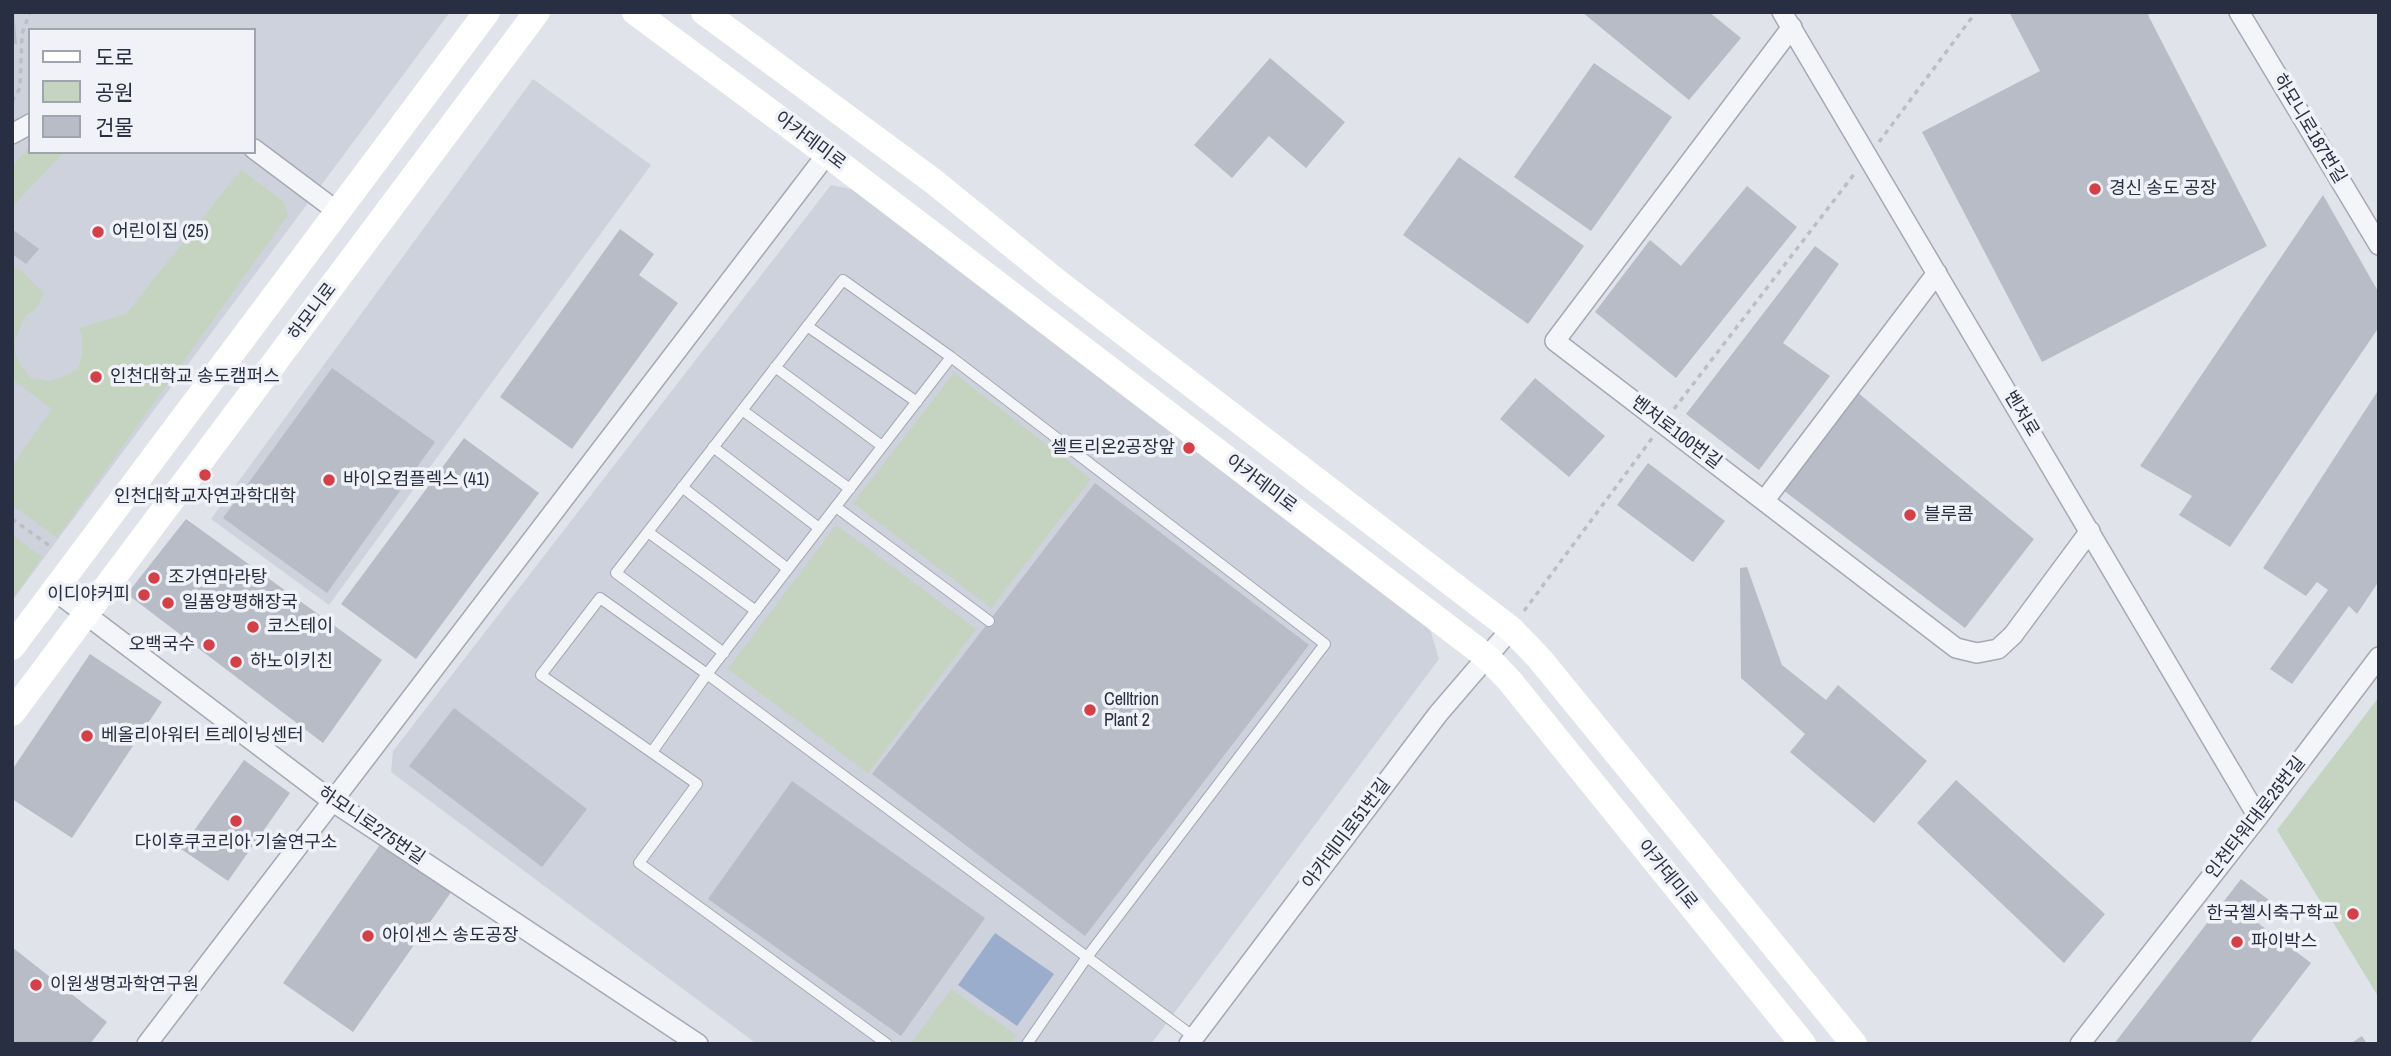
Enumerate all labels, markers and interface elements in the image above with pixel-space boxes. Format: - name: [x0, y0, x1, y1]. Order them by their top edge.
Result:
- legend: [28, 28, 256, 154]
- text: 도로: [95, 43, 134, 72]
- street label: 하모니로187번길: [2268, 70, 2350, 188]
- text: 공원: [95, 78, 134, 107]
- street label: 아카데미로: [770, 107, 850, 175]
- text: 건물: [95, 113, 134, 142]
- place label: 경신 송도 공장: [2109, 178, 2217, 200]
- marker: 경신 송도 공장: [2087, 181, 2103, 197]
- place label: 어린이집 (25): [112, 221, 209, 243]
- marker: 어린이집 (25): [90, 224, 106, 240]
- street label: 하모니로: [284, 279, 342, 345]
- place label: 인천대학교 송도캠퍼스: [110, 366, 280, 388]
- marker: 인천대학교 송도캠퍼스: [88, 369, 104, 385]
- street label: 벤처로: [1999, 387, 2043, 441]
- street label: 벤처로100번길: [1627, 392, 1725, 474]
- place label: 셀트리온2공장앞: [1051, 437, 1175, 459]
- marker: 셀트리온2공장앞: [1181, 440, 1197, 456]
- street label: 아카데미로: [1221, 450, 1301, 518]
- marker: 인천대학교자연과학대학: [197, 467, 213, 483]
- place label: 바이오컴플렉스 (41): [343, 469, 489, 491]
- marker: 바이오컴플렉스 (41): [321, 472, 337, 488]
- place label: 인천대학교자연과학대학: [114, 486, 296, 508]
- place label: 블루콤: [1924, 504, 1974, 526]
- marker: 블루콤: [1902, 507, 1918, 523]
- place label: 조가연마라탕: [168, 567, 267, 589]
- marker: 조가연마라탕: [146, 570, 162, 586]
- place label: 이디야커피: [47, 584, 130, 606]
- marker: 이디야커피: [136, 587, 152, 603]
- place label: 일품양평해장국: [182, 592, 298, 614]
- marker: 일품양평해장국: [160, 595, 176, 611]
- place label: 코스테이: [267, 616, 333, 638]
- marker: 코스테이: [245, 619, 261, 635]
- place label: 오백국수: [129, 634, 195, 656]
- marker: 오백국수: [201, 637, 217, 653]
- place label: 하노이키친: [250, 651, 333, 673]
- marker: 하노이키친: [228, 654, 244, 670]
- place label: Celltrion Plant 2: [1104, 689, 1159, 732]
- marker: Celltrion Plant 2: [1082, 702, 1098, 718]
- place label: 베올리아워터 트레이닝센터: [101, 725, 304, 747]
- marker: 베올리아워터 트레이닝센터: [79, 728, 95, 744]
- street label: 인천타워대로25번길: [2202, 753, 2310, 883]
- street label: 아카데미로51번길: [1299, 775, 1395, 893]
- street label: 하모니로275번길: [314, 782, 428, 870]
- marker: 다이후쿠코리아 기술연구소: [228, 813, 244, 829]
- place label: 다이후쿠코리아 기술연구소: [135, 832, 337, 854]
- street label: 아카데미로: [1633, 836, 1701, 914]
- place label: 한국첼시축구학교: [2207, 903, 2339, 925]
- marker: 한국첼시축구학교: [2345, 906, 2361, 922]
- place label: 아이센스 송도공장: [382, 925, 519, 947]
- marker: 아이센스 송도공장: [360, 928, 376, 944]
- place label: 파이박스: [2251, 931, 2317, 953]
- marker: 파이박스: [2229, 934, 2245, 950]
- place label: 이원생명과학연구원: [50, 974, 199, 996]
- marker: 이원생명과학연구원: [28, 977, 44, 993]

